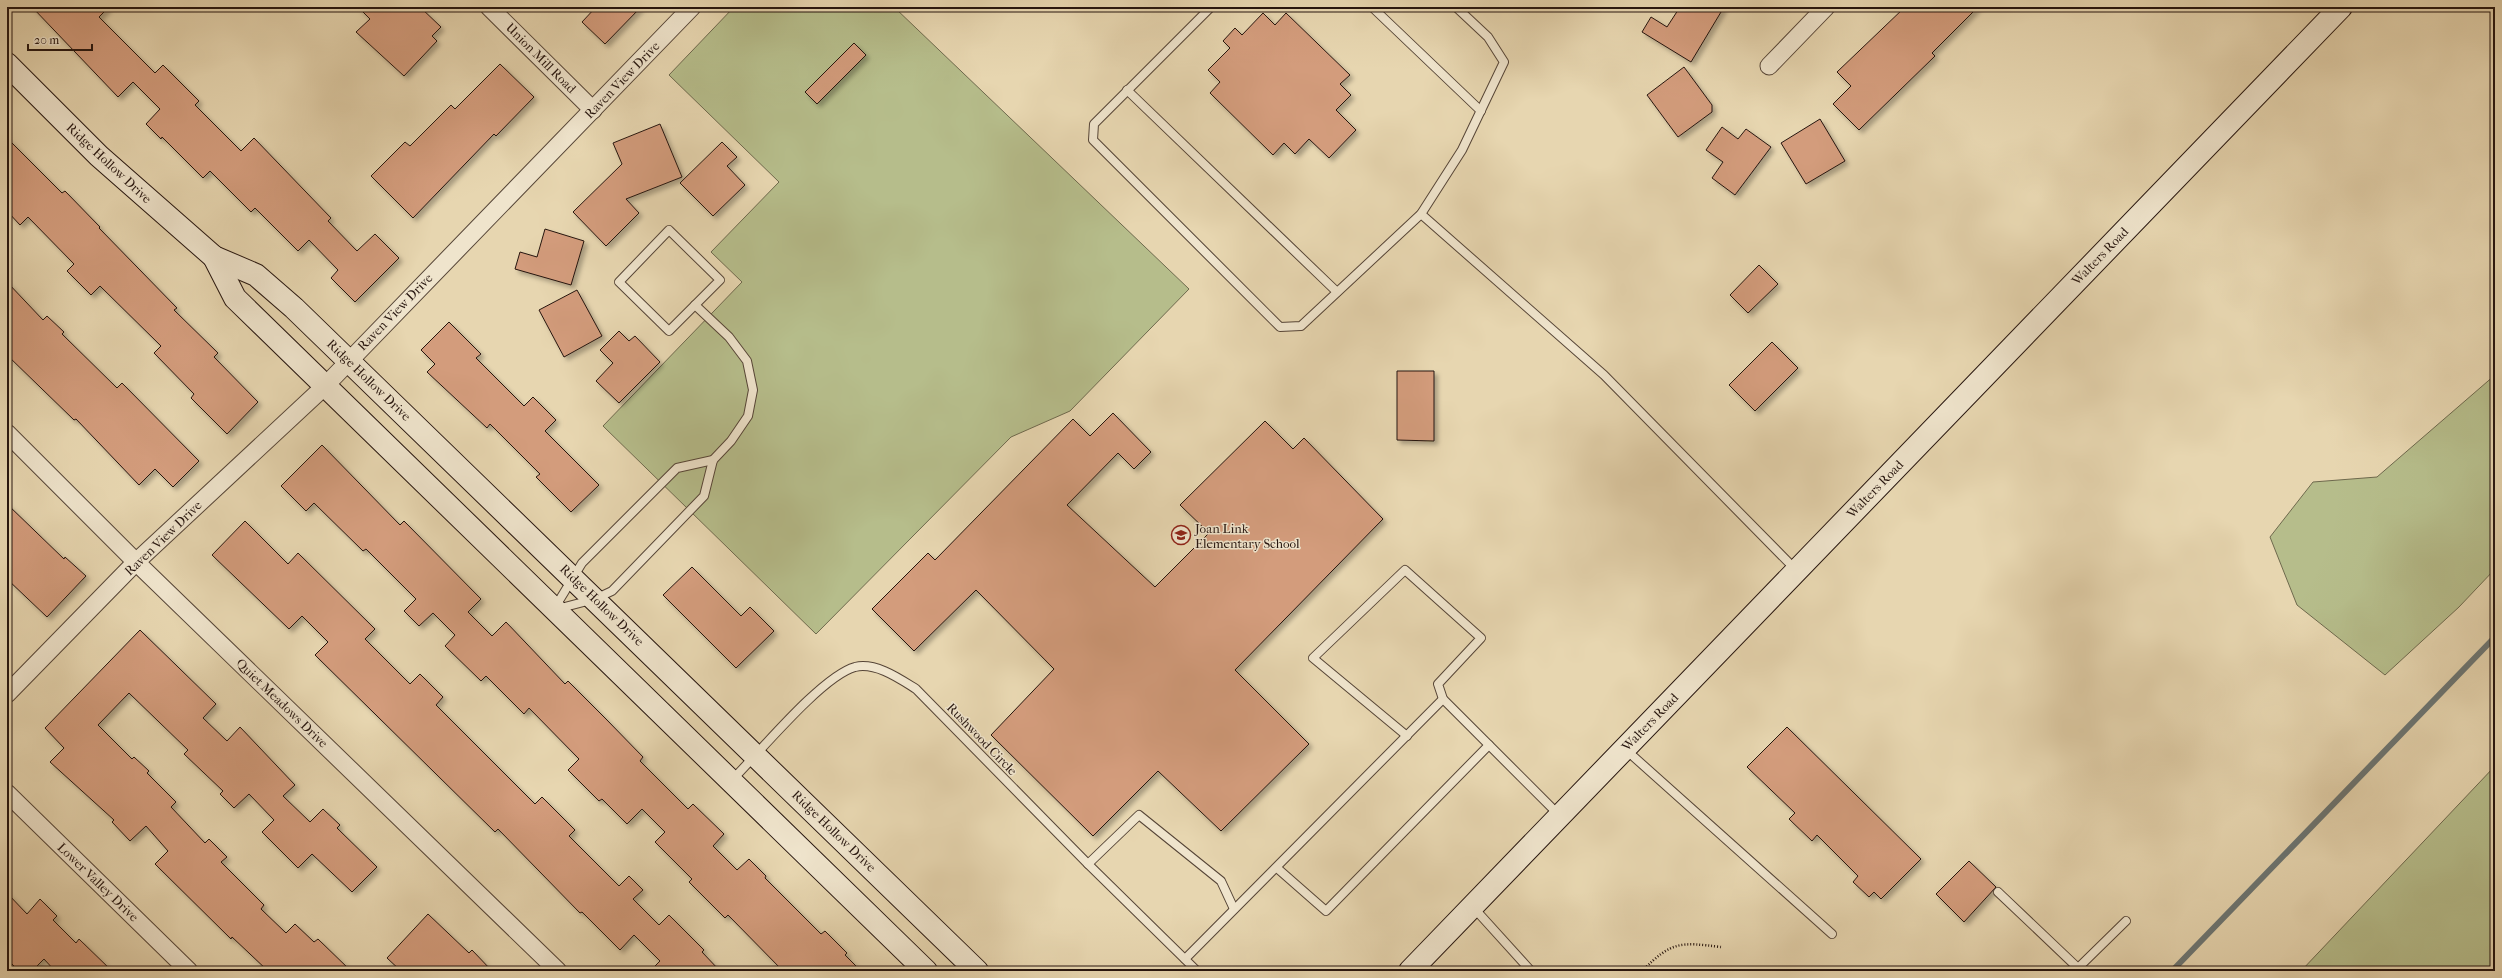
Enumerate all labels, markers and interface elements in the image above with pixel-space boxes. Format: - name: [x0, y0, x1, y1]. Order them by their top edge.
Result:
- street label: Union Mill Road: [503, 20, 580, 97]
- scale bar: [28, 26, 92, 52]
- text: 20 m: [34, 33, 59, 47]
- street label: Raven View Drive: [581, 38, 663, 122]
- street label: Ridge Hollow Drive: [63, 120, 155, 207]
- street label: Walters Road: [2068, 223, 2132, 289]
- street label: Raven View Drive: [354, 270, 436, 354]
- street label: Ridge Hollow Drive: [324, 336, 414, 424]
- street label: Walters Road: [1843, 456, 1907, 522]
- street label: Raven View Drive: [121, 497, 205, 579]
- place label: Joan Link Elementary School: [1194, 521, 1300, 551]
- school or university icon: Joan Link Elementary School: [1170, 524, 1192, 546]
- street label: Ridge Hollow Drive: [557, 561, 647, 649]
- street label: Quiet Meadows Drive: [233, 655, 331, 751]
- street label: Walters Road: [1618, 689, 1682, 755]
- street label: Rushwood Circle: [944, 700, 1021, 779]
- street label: Ridge Hollow Drive: [789, 787, 879, 875]
- street label: Lower Valley Drive: [54, 839, 142, 925]

